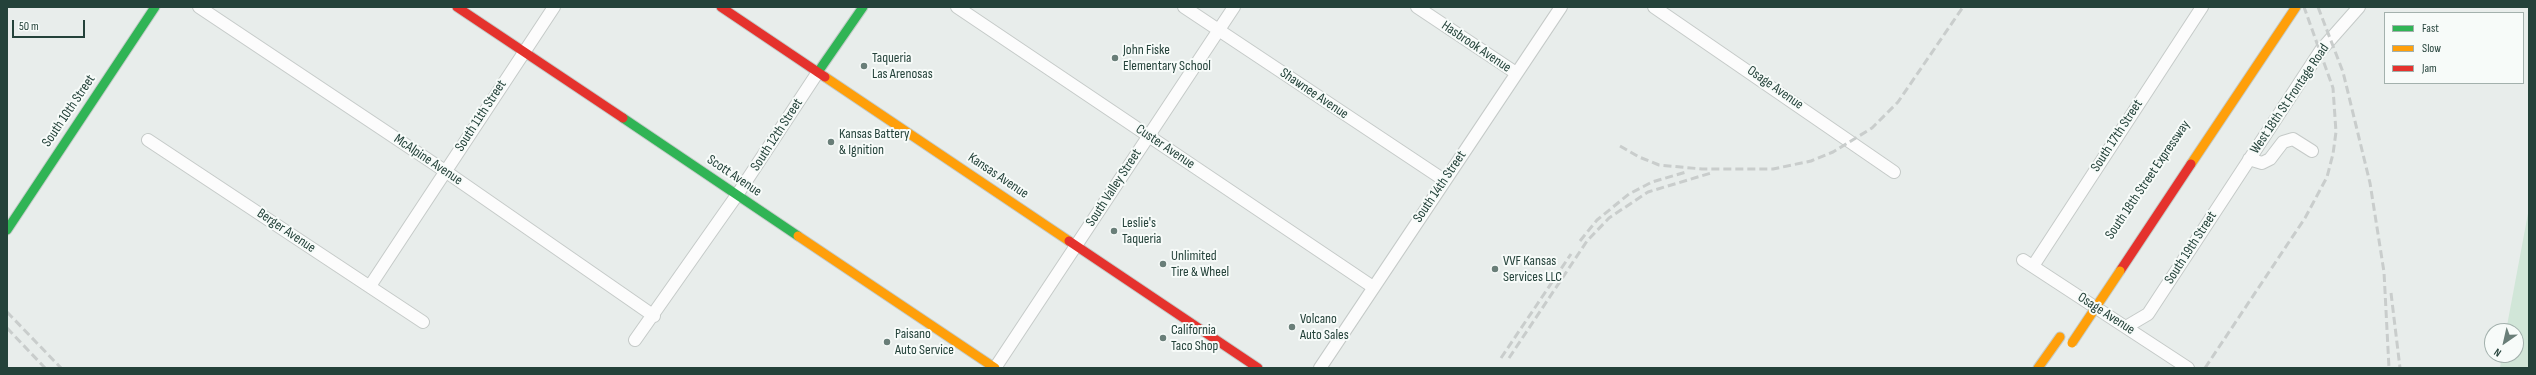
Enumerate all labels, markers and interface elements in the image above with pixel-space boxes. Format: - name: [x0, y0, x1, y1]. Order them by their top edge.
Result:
- scale bar: [14, 12, 87, 38]
- legend: [2384, 12, 2524, 84]
- street label: Hasbrook Avenue: [1438, 18, 1514, 76]
- text: 50 m: [19, 19, 39, 34]
- text: Fast: [2422, 21, 2439, 36]
- street label: West 18th St Frontage Road: [2247, 41, 2333, 157]
- text: Slow: [2422, 41, 2441, 56]
- place label: John Fiske Elementary School: [1123, 42, 1211, 74]
- place label: Taqueria Las Arenosas: [872, 50, 933, 82]
- marker: John Fiske Elementary School: [1110, 53, 1120, 63]
- marker: Taqueria Las Arenosas: [859, 61, 869, 71]
- text: Jam: [2422, 61, 2437, 76]
- street label: Osage Avenue: [1744, 63, 1806, 113]
- street label: Shawnee Avenue: [1277, 65, 1351, 123]
- street label: South 10th Street: [39, 72, 99, 150]
- street label: South 11th Street: [452, 77, 510, 155]
- street label: South 12th Street: [747, 96, 807, 174]
- street label: South 17th Street: [2087, 97, 2147, 175]
- street label: South 18th Street Expressway: [2102, 117, 2194, 243]
- street label: Custer Avenue: [1132, 121, 1198, 173]
- place label: Kansas Battery & Ignition: [839, 126, 909, 158]
- street label: McAlpine Avenue: [390, 131, 466, 189]
- marker: Kansas Battery & Ignition: [826, 137, 836, 147]
- street label: South Valley Street: [1083, 146, 1145, 230]
- street label: South 14th Street: [1410, 148, 1470, 226]
- street label: Kansas Avenue: [965, 150, 1031, 202]
- street label: Scott Avenue: [703, 152, 765, 200]
- street label: Berger Avenue: [253, 205, 319, 257]
- street label: South 19th Street: [2161, 208, 2221, 288]
- place label: Leslie's Taqueria: [1122, 215, 1161, 248]
- marker: Leslie's Taqueria: [1109, 226, 1119, 236]
- place label: Unlimited Tire & Wheel: [1171, 248, 1229, 280]
- place label: VVF Kansas Services LLC: [1503, 253, 1562, 286]
- marker: Unlimited Tire & Wheel: [1158, 259, 1168, 269]
- marker: VVF Kansas Services LLC: [1490, 264, 1500, 274]
- street label: Osage Avenue: [2074, 289, 2138, 339]
- place label: Volcano Auto Sales: [1300, 311, 1349, 344]
- place label: California Taco Shop: [1171, 322, 1218, 354]
- marker: Volcano Auto Sales: [1287, 322, 1297, 332]
- north arrow: [2484, 323, 2524, 363]
- place label: Paisano Auto Service: [895, 326, 954, 358]
- marker: California Taco Shop: [1158, 333, 1168, 343]
- marker: Paisano Auto Service: [882, 337, 892, 347]
- text: N: [2491, 346, 2504, 360]

